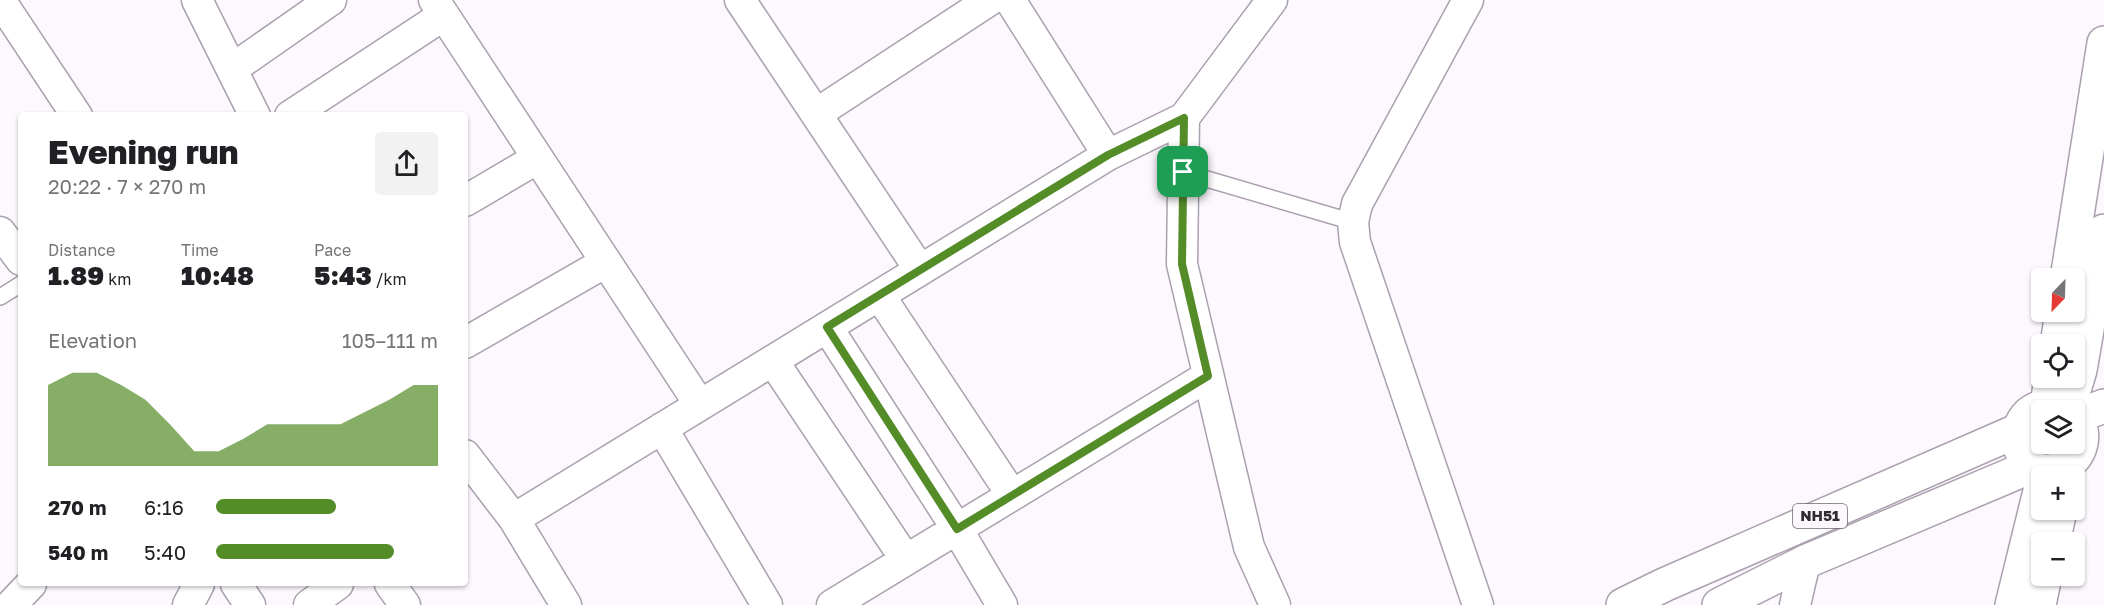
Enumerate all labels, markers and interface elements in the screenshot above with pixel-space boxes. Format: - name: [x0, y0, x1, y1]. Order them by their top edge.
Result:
- text: Evening run: [48, 132, 239, 171]
- button: share: [375, 132, 438, 195]
- pin: [1157, 146, 1208, 197]
- icon: arrive: [1166, 155, 1199, 188]
- text: 20:22 · 7 × 270 m: [48, 174, 206, 198]
- text: Distance: [48, 240, 115, 260]
- text: Time: [181, 240, 219, 260]
- text: Pace: [314, 240, 351, 260]
- text: 1.89: [48, 260, 104, 291]
- text: 10:48: [181, 260, 254, 291]
- text: 5:43: [314, 260, 372, 291]
- north arrow: [2031, 268, 2085, 322]
- map controls: [2031, 268, 2085, 586]
- text: km: [104, 269, 131, 289]
- text: /km: [372, 269, 407, 289]
- text: Elevation: [48, 328, 137, 352]
- text: 105–111 m: [342, 328, 438, 352]
- button: locate: [2031, 334, 2085, 388]
- button: layers: [2031, 400, 2085, 454]
- button: +: [2031, 466, 2085, 520]
- text: 270 m: [48, 495, 107, 519]
- text: 6:16: [144, 495, 184, 519]
- road number: NH51: [1793, 504, 1847, 528]
- button: −: [2031, 532, 2085, 586]
- text: 540 m: [48, 540, 108, 564]
- text: 5:40: [144, 540, 186, 564]

